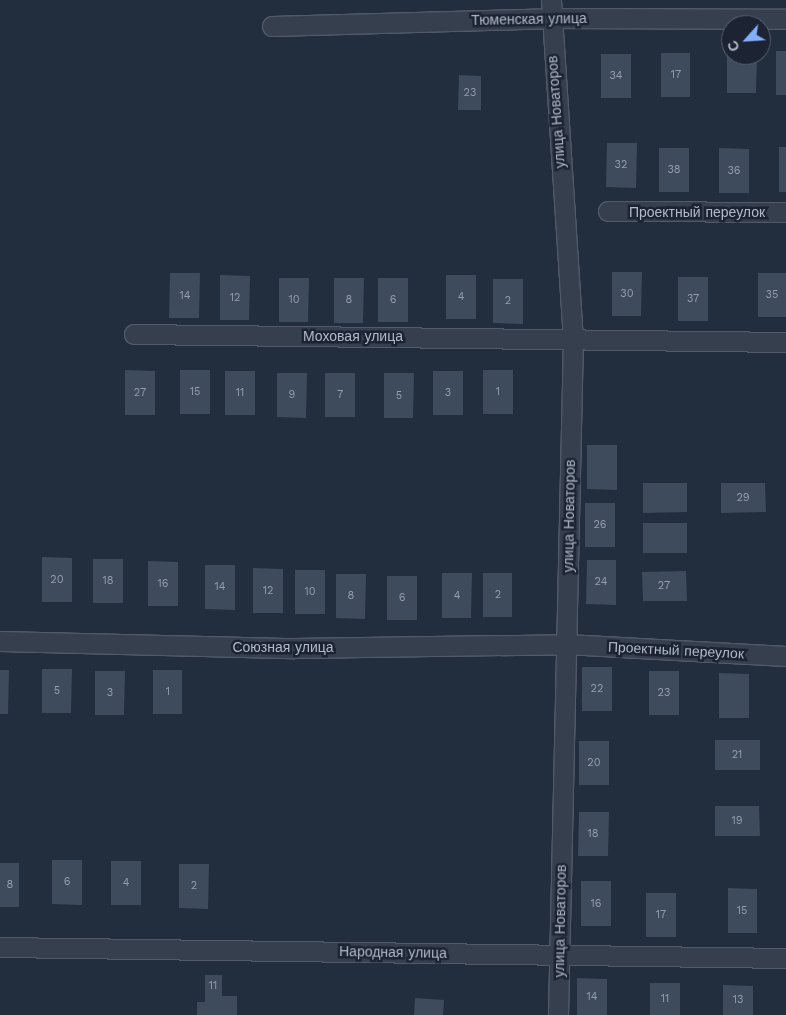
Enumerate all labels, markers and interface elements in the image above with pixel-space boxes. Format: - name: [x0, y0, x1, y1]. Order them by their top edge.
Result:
- street label: Тюменская улица: [471, 10, 587, 28]
- north arrow: [721, 15, 771, 65]
- text: С: [724, 38, 743, 54]
- street label: улица Новаторов: [544, 55, 568, 169]
- house number: 17: [671, 68, 681, 82]
- house number: 34: [609, 69, 623, 83]
- house number: 23: [464, 86, 476, 100]
- house number: 32: [615, 158, 627, 172]
- house number: 38: [667, 163, 681, 177]
- house number: 36: [727, 164, 741, 178]
- street label: Проектный переулок: [629, 204, 765, 220]
- house number: 30: [620, 287, 634, 301]
- house number: 35: [766, 288, 778, 302]
- house number: 14: [179, 289, 191, 303]
- house number: 4: [458, 290, 464, 304]
- house number: 12: [230, 291, 240, 305]
- house number: 37: [687, 292, 699, 306]
- house number: 10: [288, 293, 300, 307]
- house number: 8: [346, 293, 352, 307]
- house number: 6: [390, 293, 396, 307]
- house number: 2: [505, 294, 511, 308]
- street label: Моховая улица: [303, 328, 403, 344]
- house number: 15: [190, 385, 200, 399]
- house number: 1: [496, 385, 500, 399]
- house number: 27: [134, 386, 146, 400]
- house number: 11: [236, 386, 244, 400]
- house number: 3: [445, 386, 451, 400]
- house number: 9: [289, 388, 295, 402]
- house number: 7: [337, 388, 343, 402]
- house number: 5: [396, 389, 402, 403]
- street label: улица Новаторов: [560, 459, 578, 573]
- house number: 29: [736, 491, 750, 505]
- house number: 26: [593, 518, 607, 532]
- house number: 20: [50, 573, 64, 587]
- house number: 18: [102, 574, 114, 588]
- house number: 24: [595, 575, 607, 589]
- house number: 16: [158, 577, 168, 591]
- house number: 27: [658, 579, 670, 593]
- house number: 14: [214, 580, 226, 594]
- house number: 12: [263, 584, 273, 598]
- house number: 10: [304, 585, 316, 599]
- house number: 2: [495, 588, 501, 602]
- house number: 8: [348, 589, 354, 603]
- house number: 4: [454, 589, 460, 603]
- house number: 6: [399, 591, 405, 605]
- street label: Проектный переулок: [608, 638, 744, 662]
- street label: Союзная улица: [232, 639, 334, 655]
- house number: 22: [591, 682, 603, 696]
- house number: 5: [54, 684, 60, 698]
- house number: 1: [166, 685, 170, 699]
- house number: 3: [107, 686, 113, 700]
- house number: 23: [658, 686, 670, 700]
- house number: 21: [732, 748, 742, 762]
- house number: 20: [587, 756, 601, 770]
- house number: 19: [731, 814, 743, 828]
- house number: 18: [587, 827, 599, 841]
- street label: улица Новаторов: [551, 864, 569, 978]
- house number: 6: [64, 875, 70, 889]
- house number: 4: [123, 876, 129, 890]
- house number: 8: [7, 878, 13, 892]
- house number: 2: [191, 879, 197, 893]
- house number: 16: [591, 897, 601, 911]
- house number: 15: [737, 904, 747, 918]
- house number: 17: [656, 908, 666, 922]
- street label: Народная улица: [339, 943, 447, 961]
- house number: 11: [209, 979, 217, 993]
- house number: 14: [586, 990, 598, 1004]
- house number: 11: [661, 992, 669, 1006]
- house number: 13: [733, 993, 743, 1007]

